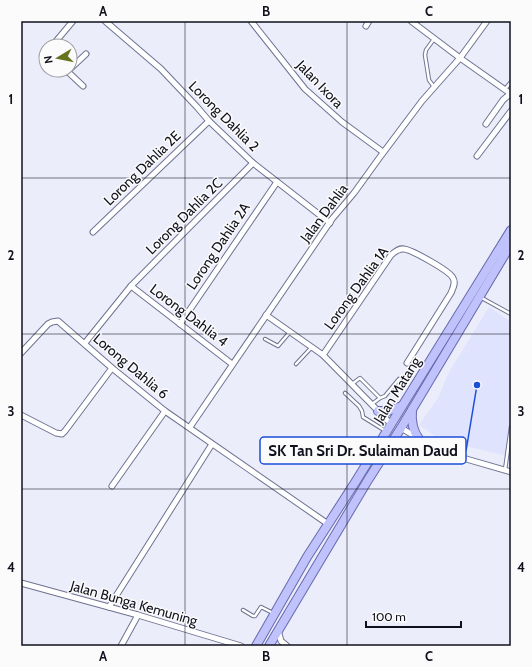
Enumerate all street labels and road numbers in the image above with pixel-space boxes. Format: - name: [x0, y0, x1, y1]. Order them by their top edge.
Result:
- street label: Jalan Ixora: [292, 55, 347, 112]
- street label: Lorong Dahlia 2: [185, 77, 263, 155]
- street label: Lorong Dahlia 2E: [100, 127, 184, 209]
- street label: Lorong Dahlia 2C: [142, 174, 226, 258]
- street label: Jalan Dahlia: [296, 180, 352, 247]
- street label: Lorong Dahlia 2A: [182, 199, 254, 293]
- street label: Lorong Dahlia 1A: [320, 243, 392, 333]
- street label: Lorong Dahlia 4: [146, 280, 232, 350]
- street label: Lorong Dahlia 6: [90, 329, 172, 403]
- street label: Jalan Matang: [369, 352, 425, 428]
- street label: Jalan Bunga Kemuning: [67, 576, 201, 630]

